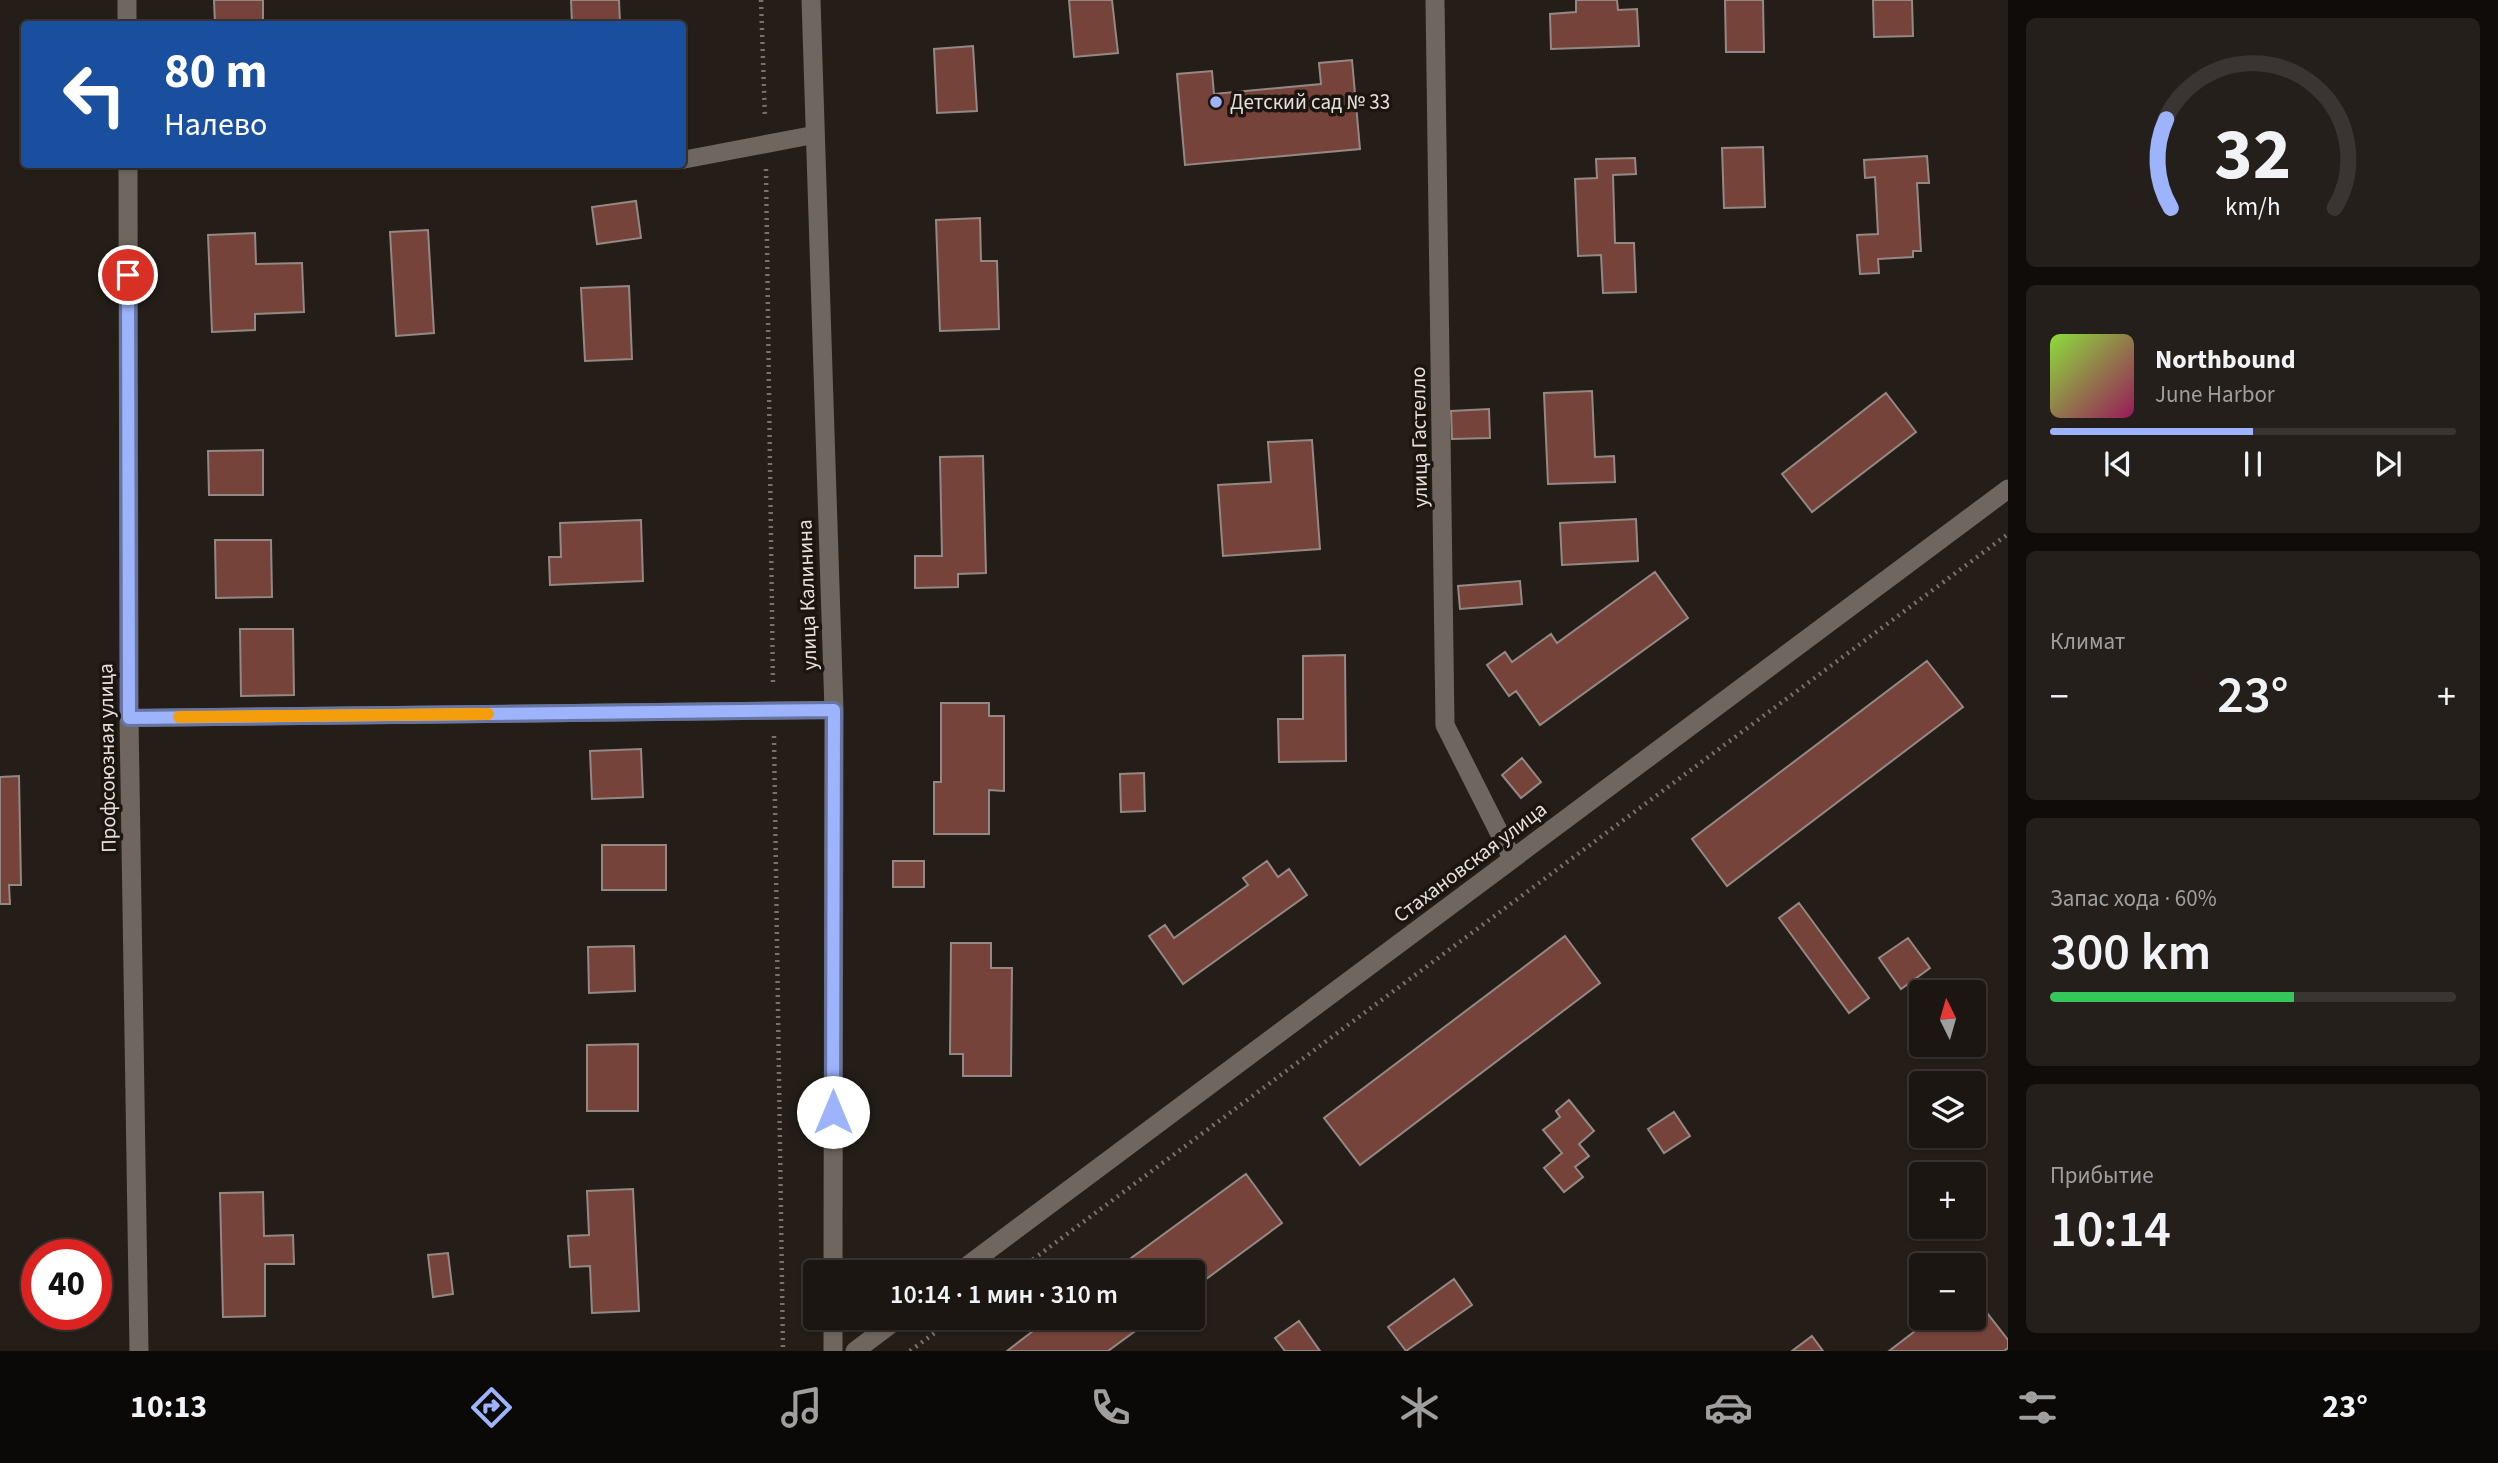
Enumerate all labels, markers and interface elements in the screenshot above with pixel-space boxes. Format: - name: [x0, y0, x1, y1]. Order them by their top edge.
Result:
- text: 80 m: [164, 37, 268, 107]
- icon: left: [49, 49, 140, 140]
- place label: Детский сад № 33: [1230, 87, 1390, 117]
- marker: Детский сад № 33: [1208, 94, 1224, 110]
- text: Налево: [164, 102, 267, 148]
- text: 32: [2215, 104, 2291, 208]
- text: km/h: [2225, 189, 2281, 225]
- pin: [98, 245, 158, 305]
- icon: arrive: [109, 256, 147, 294]
- text: Northbound: [2155, 341, 2296, 378]
- street label: улица Гастелло: [1403, 366, 1435, 508]
- text: June Harbor: [2155, 378, 2275, 411]
- icon: previous: [2099, 445, 2137, 483]
- icon: pause: [2234, 445, 2272, 483]
- icon: next: [2369, 445, 2407, 483]
- street label: улица Калинина: [789, 519, 825, 671]
- text: Климат: [2050, 625, 2125, 658]
- text: 23°: [2217, 659, 2289, 733]
- street label: Профсоюзная улица: [90, 663, 124, 853]
- text: −: [2050, 670, 2069, 724]
- text: +: [2437, 670, 2456, 724]
- street label: Стахановская улица: [1387, 794, 1553, 930]
- text: Запас хода · 60%: [2050, 882, 2217, 915]
- text: 300 km: [2050, 916, 2211, 990]
- north arrow: [1909, 980, 1986, 1057]
- map controls: [1909, 980, 1986, 1330]
- button: layers: [1909, 1071, 1986, 1148]
- position arrow: [796, 1075, 870, 1149]
- text: Прибытие: [2050, 1159, 2154, 1192]
- button: +: [1909, 1162, 1986, 1239]
- text: 10:14: [2050, 1193, 2171, 1267]
- speed limit sign: 40: [21, 1239, 112, 1330]
- button: −: [1909, 1253, 1986, 1330]
- text: 10:14 · 1 мин · 310 m: [890, 1276, 1118, 1313]
- icon: directions: [467, 1383, 516, 1432]
- icon: music: [777, 1383, 826, 1432]
- icon: phone: [1086, 1383, 1135, 1432]
- icon: climate: [1395, 1383, 1444, 1432]
- icon: car: [1704, 1383, 1753, 1432]
- icon: filters: [2013, 1383, 2062, 1432]
- text: 10:13: [130, 1384, 207, 1430]
- text: 23°: [2322, 1384, 2368, 1430]

